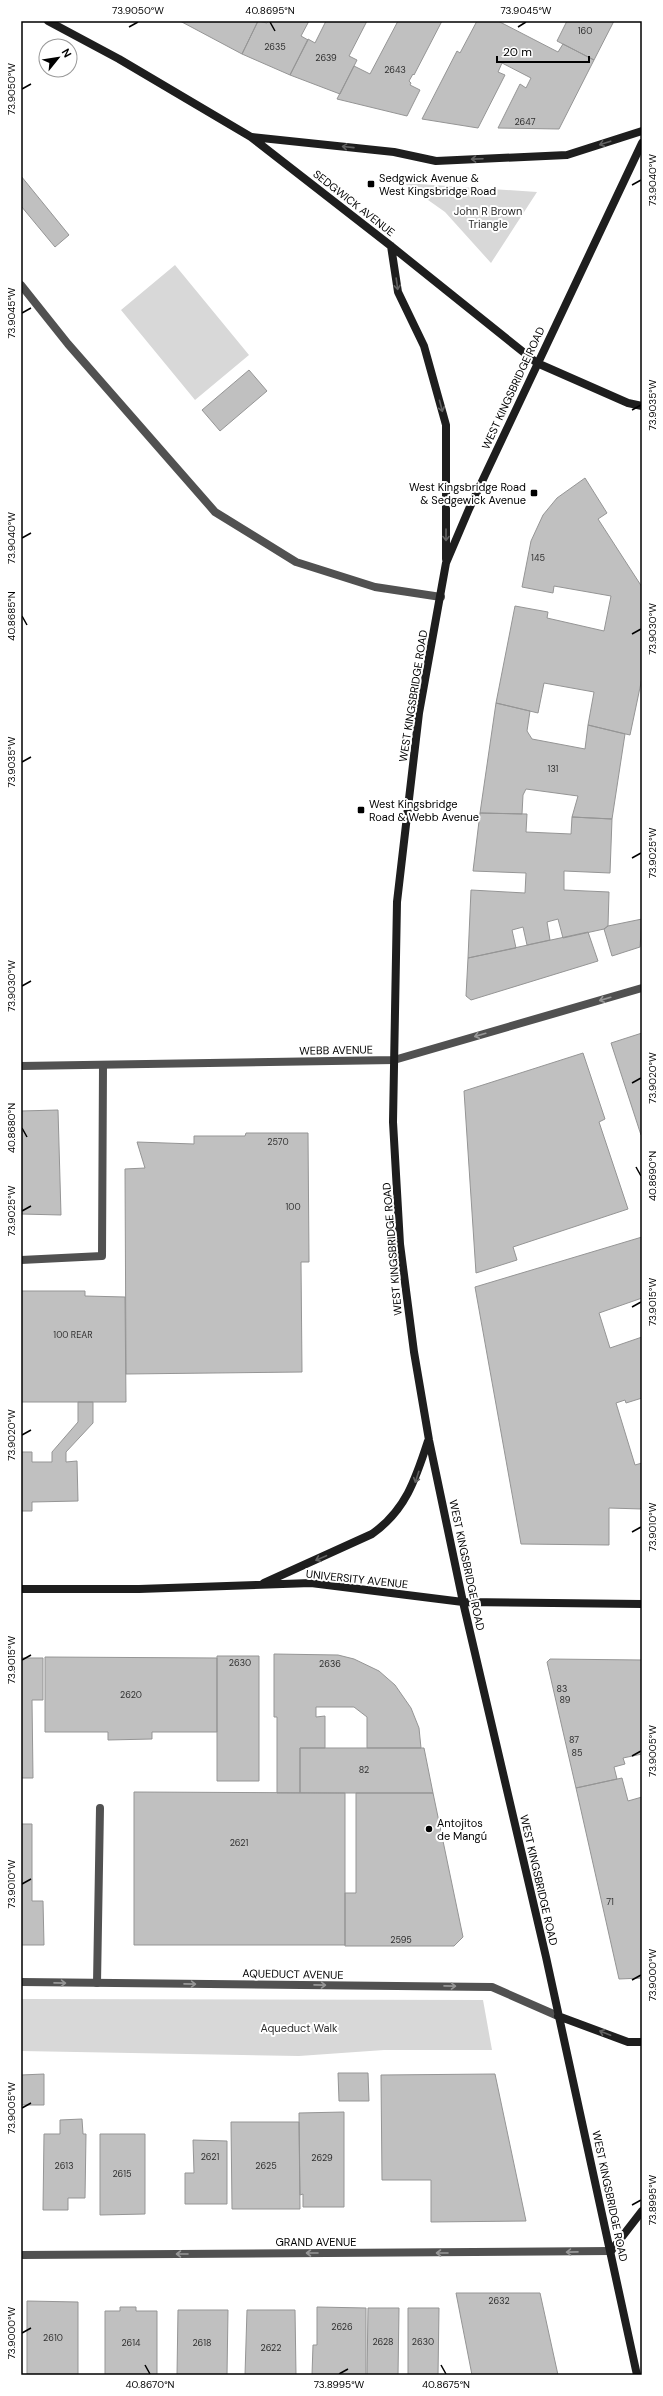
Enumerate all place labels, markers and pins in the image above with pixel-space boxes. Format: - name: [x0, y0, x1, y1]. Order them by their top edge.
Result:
- place label: Sedgwick Avenue & West Kingsbridge Road: [379, 171, 496, 198]
- marker: Sedgwick Avenue & West Kingsbridge Road: [366, 179, 376, 189]
- place label: West Kingsbridge Road & Sedgewick Avenue: [409, 480, 526, 507]
- marker: West Kingsbridge Road & Sedgewick Avenue: [529, 488, 539, 498]
- place label: West Kingsbridge Road & Webb Avenue: [369, 797, 479, 824]
- marker: West Kingsbridge Road & Webb Avenue: [356, 805, 366, 815]
- place label: Antojitos de Mangú: [437, 1816, 487, 1843]
- marker: Antojitos de Mangú: [424, 1824, 434, 1834]

